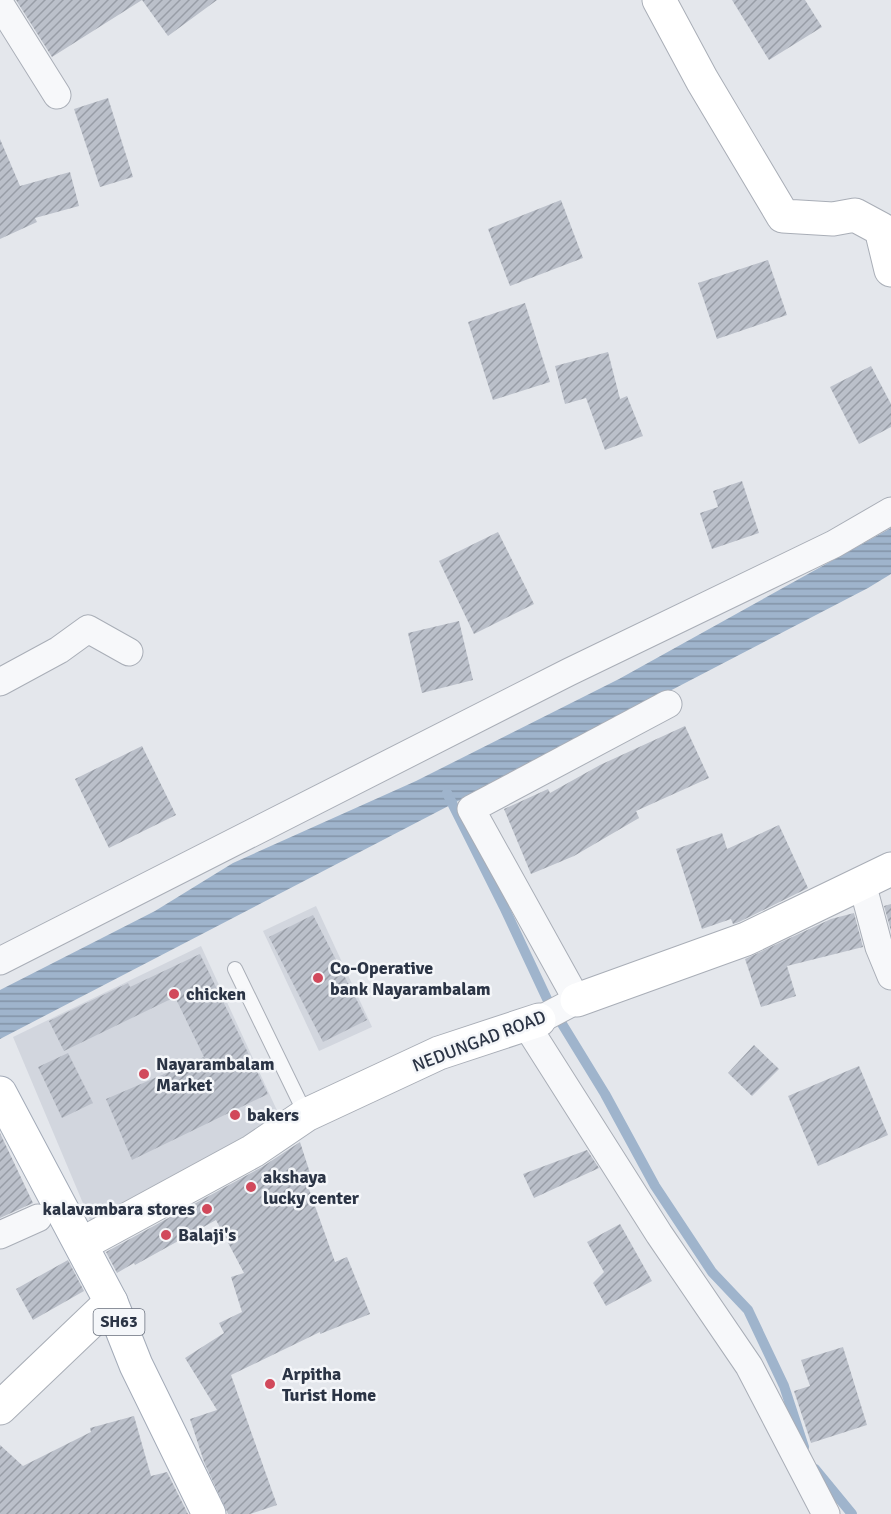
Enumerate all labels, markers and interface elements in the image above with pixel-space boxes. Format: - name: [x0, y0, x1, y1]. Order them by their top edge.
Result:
- place label: Co-Operative bank Nayarambalam: [330, 957, 491, 1000]
- marker: Co-Operative bank Nayarambalam: [311, 971, 325, 985]
- place label: chicken: [186, 983, 246, 1005]
- marker: chicken: [167, 987, 181, 1001]
- street label: NEDUNGAD ROAD: [409, 1005, 549, 1077]
- place label: Nayarambalam Market: [156, 1053, 275, 1096]
- marker: Nayarambalam Market: [137, 1067, 151, 1081]
- place label: bakers: [247, 1104, 299, 1126]
- marker: bakers: [228, 1108, 242, 1122]
- place label: akshaya lucky center: [263, 1166, 360, 1209]
- marker: akshaya lucky center: [244, 1180, 258, 1194]
- place label: kalavambara stores: [43, 1198, 195, 1220]
- marker: kalavambara stores: [200, 1202, 214, 1216]
- place label: Balaji's: [178, 1224, 236, 1246]
- marker: Balaji's: [159, 1228, 173, 1242]
- road number: SH63: [94, 1309, 144, 1335]
- place label: Arpitha Turist Home: [282, 1363, 376, 1406]
- marker: Arpitha Turist Home: [263, 1377, 277, 1391]

